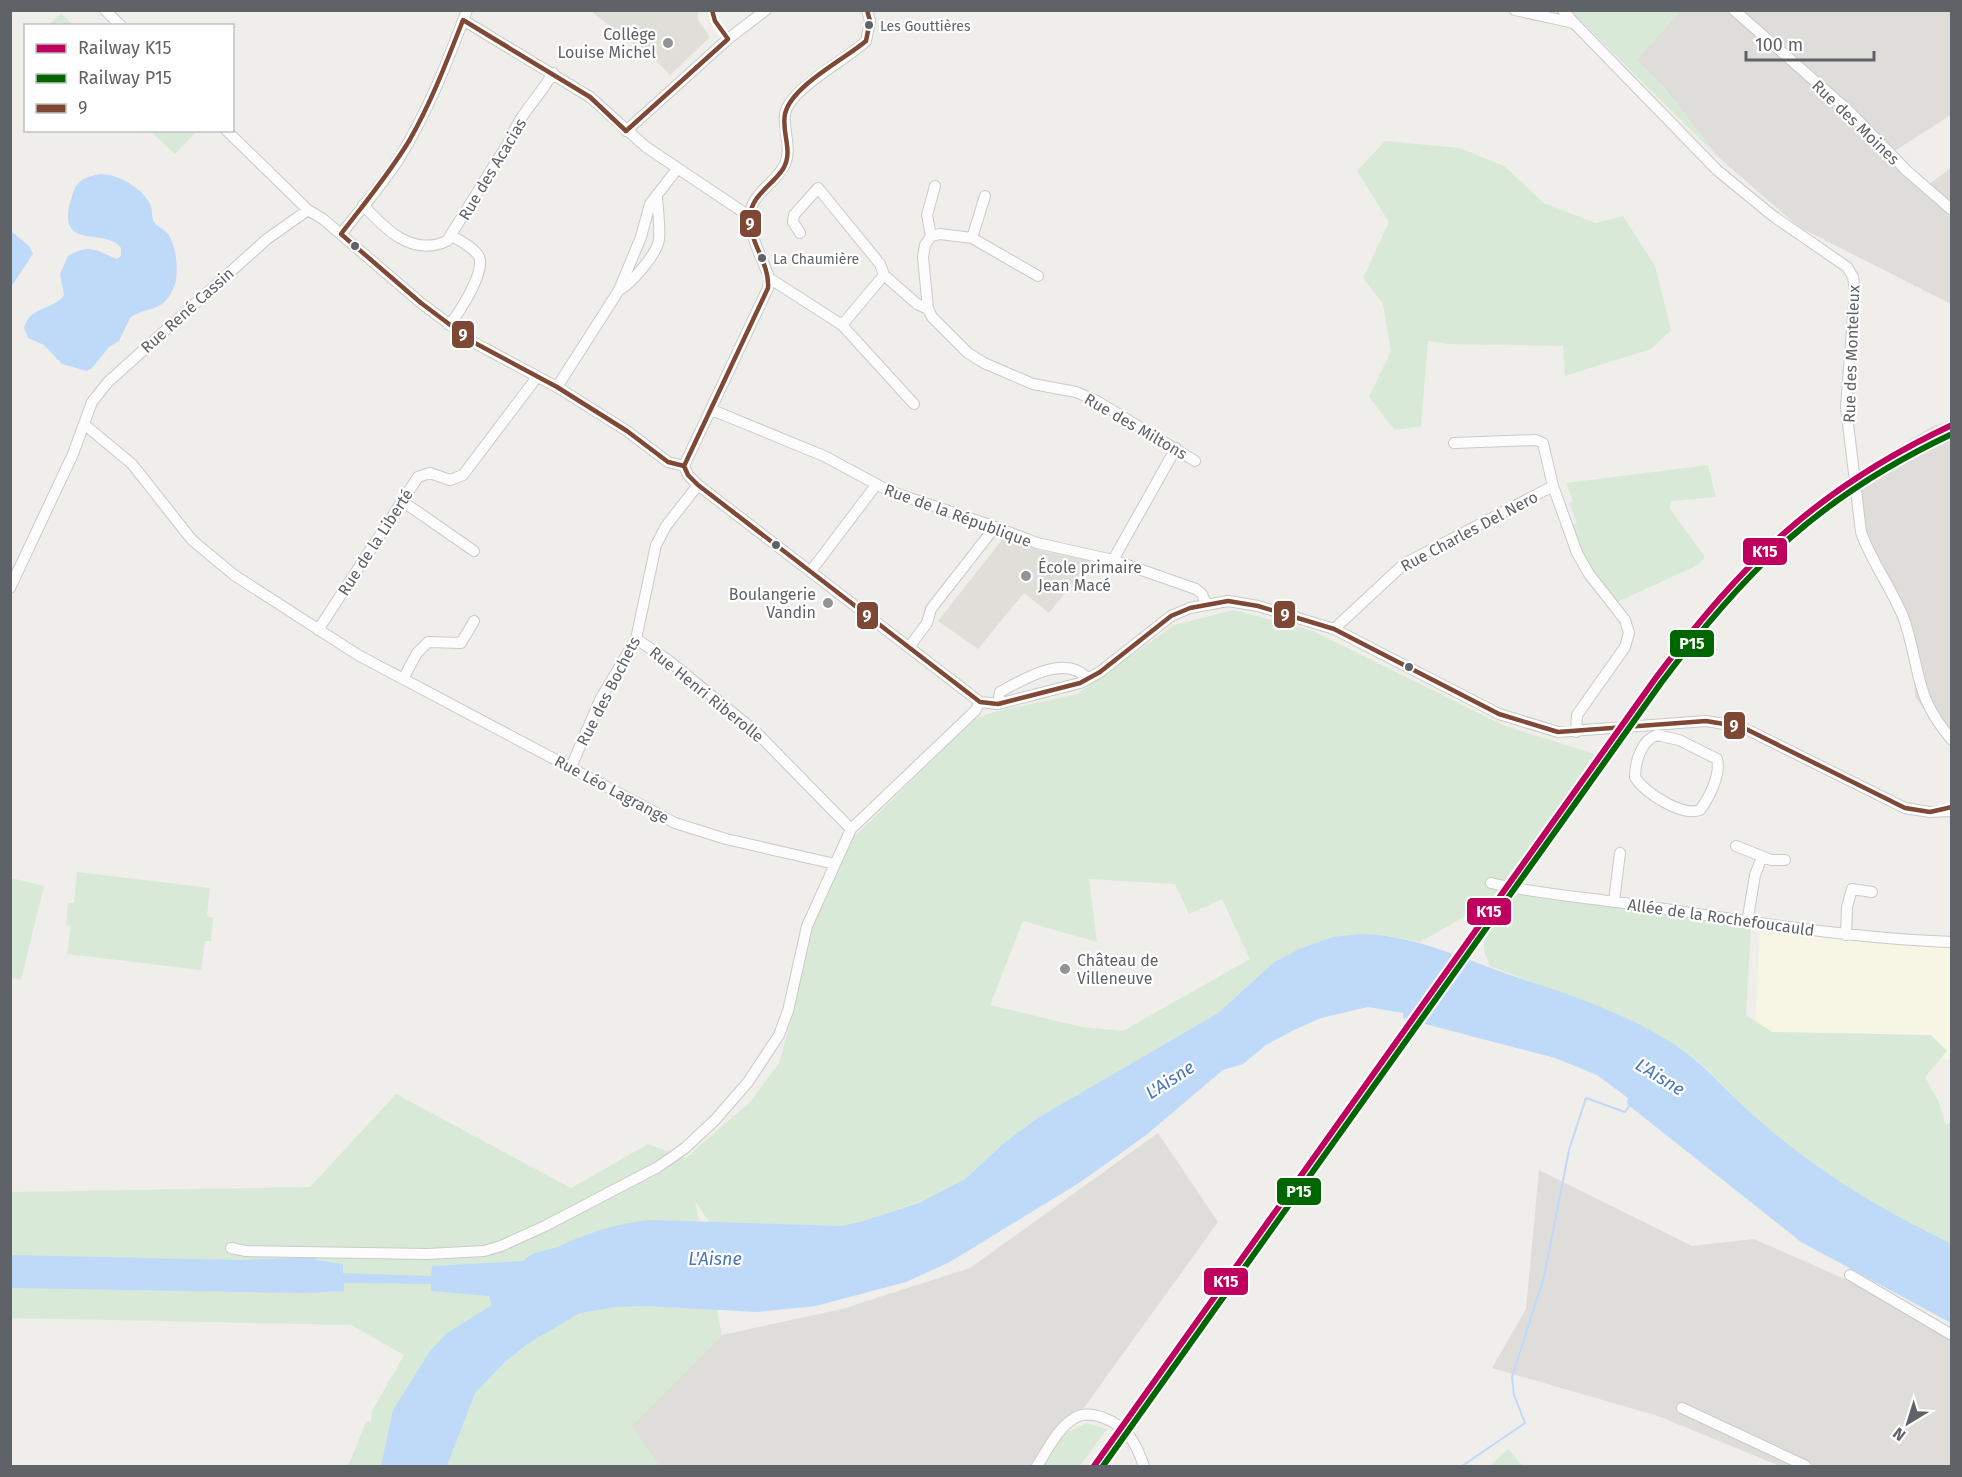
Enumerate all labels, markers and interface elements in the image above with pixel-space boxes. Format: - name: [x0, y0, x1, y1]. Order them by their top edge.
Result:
- place label: Les Gouttières: [880, 18, 971, 35]
- marker: Les Gouttières: [863, 19, 875, 31]
- legend: [24, 24, 234, 132]
- scale bar: [1746, 24, 1874, 62]
- place label: Collège Louise Michel: [557, 25, 656, 62]
- text: 100 m: [1755, 34, 1803, 56]
- marker: Collège Louise Michel: [661, 36, 675, 50]
- text: Railway K15: [78, 37, 171, 59]
- text: Railway P15: [78, 67, 172, 89]
- street label: Rue des Moines: [1808, 76, 1903, 169]
- text: 9: [78, 97, 87, 119]
- street label: Rue des Acacias: [455, 115, 530, 224]
- line badge: 9: [739, 209, 762, 238]
- text: 9: [746, 214, 755, 233]
- unlabelled marker: [349, 240, 361, 252]
- place label: La Chaumière: [773, 251, 859, 268]
- marker: La Chaumière: [756, 252, 768, 264]
- street label: Rue René Cassin: [137, 264, 238, 357]
- street label: Rue des Monteleux: [1840, 285, 1863, 423]
- line badge: 9: [451, 320, 475, 349]
- text: 9: [459, 325, 468, 344]
- street label: Rue des Miltons: [1081, 389, 1190, 463]
- street label: Rue de la République: [882, 480, 1034, 551]
- street label: Rue de la Liberté: [334, 485, 417, 599]
- street label: Rue Charles Del Nero: [1397, 487, 1541, 576]
- line badge: K15: [1742, 537, 1788, 566]
- unlabelled marker: [770, 539, 782, 551]
- text: K15: [1752, 542, 1778, 561]
- place label: École primaire Jean Macé: [1038, 557, 1142, 595]
- marker: École primaire Jean Macé: [1019, 569, 1033, 583]
- place label: Boulangerie Vandin: [729, 585, 816, 622]
- marker: Boulangerie Vandin: [821, 596, 835, 610]
- line badge: 9: [1273, 600, 1296, 629]
- line badge: 9: [856, 601, 879, 630]
- text: 9: [1281, 605, 1290, 624]
- text: 9: [863, 606, 872, 625]
- line badge: P15: [1669, 629, 1715, 658]
- street label: Rue des Bochets: [573, 633, 644, 749]
- text: P15: [1679, 634, 1705, 653]
- street label: Rue Henri Riberolle: [646, 643, 768, 746]
- unlabelled marker: [1403, 661, 1415, 673]
- line badge: 9: [1723, 711, 1746, 740]
- text: 9: [1730, 716, 1739, 735]
- street label: Rue Léo Lagrange: [551, 751, 672, 828]
- street label: Allée de la Rochefoucauld: [1626, 895, 1815, 940]
- line badge: K15: [1466, 897, 1512, 926]
- text: K15: [1476, 902, 1502, 921]
- place label: Château de Villeneuve: [1077, 951, 1159, 988]
- marker: Château de Villeneuve: [1058, 962, 1072, 976]
- water label: L'Aisne: [1631, 1053, 1689, 1101]
- water label: L'Aisne: [1142, 1056, 1198, 1104]
- line badge: P15: [1276, 1177, 1322, 1206]
- text: P15: [1286, 1182, 1312, 1201]
- water label: L'Aisne: [688, 1248, 742, 1270]
- line badge: K15: [1203, 1267, 1249, 1296]
- text: K15: [1213, 1272, 1239, 1291]
- north arrow: [1878, 1393, 1938, 1453]
- text: N: [1889, 1424, 1909, 1445]

